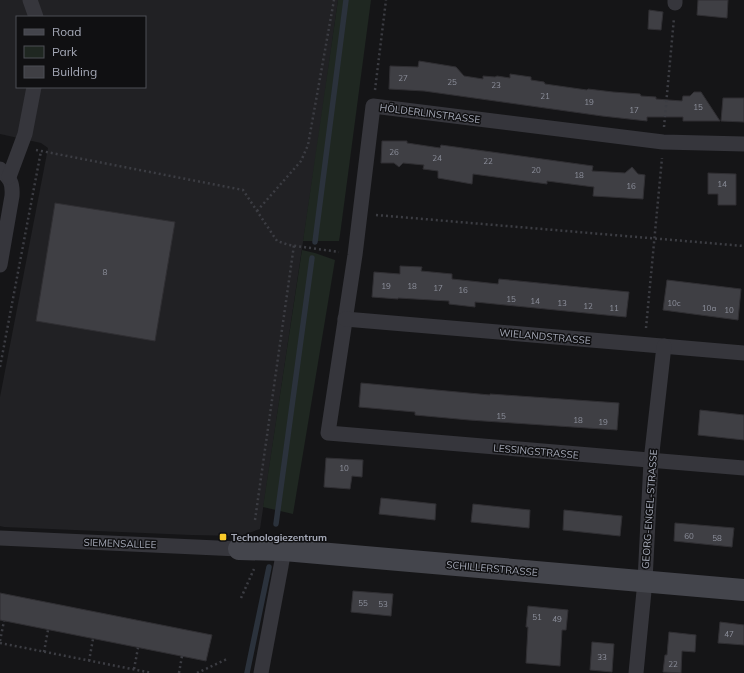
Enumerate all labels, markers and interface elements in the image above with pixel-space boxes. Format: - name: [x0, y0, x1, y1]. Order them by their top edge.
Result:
- legend: [16, 16, 146, 88]
- text: Road: [52, 24, 81, 39]
- text: Park: [52, 44, 78, 59]
- text: Building: [52, 64, 97, 79]
- house number: 27: [398, 73, 408, 83]
- house number: 25: [447, 77, 457, 87]
- house number: 23: [491, 80, 501, 90]
- house number: 21: [540, 91, 550, 101]
- house number: 19: [584, 97, 594, 107]
- street label: HÖLDERLINSTRASSE: [379, 101, 481, 126]
- house number: 15: [693, 102, 703, 112]
- house number: 17: [629, 105, 639, 115]
- house number: 26: [389, 147, 399, 157]
- house number: 24: [432, 153, 442, 163]
- house number: 22: [483, 156, 493, 166]
- house number: 20: [531, 165, 541, 175]
- house number: 18: [574, 170, 584, 180]
- house number: 14: [717, 179, 727, 189]
- house number: 16: [626, 181, 636, 191]
- house number: 8: [103, 267, 108, 277]
- house number: 19: [381, 281, 391, 291]
- house number: 18: [407, 281, 417, 291]
- house number: 17: [433, 283, 443, 293]
- house number: 16: [458, 285, 468, 295]
- house number: 15: [506, 294, 516, 304]
- house number: 14: [530, 296, 540, 306]
- house number: 13: [557, 298, 567, 308]
- house number: 10c: [667, 298, 681, 308]
- house number: 12: [583, 301, 593, 311]
- house number: 11: [609, 303, 619, 313]
- house number: 10a: [702, 303, 716, 313]
- house number: 10: [724, 305, 734, 315]
- street label: WIELANDSTRASSE: [499, 326, 591, 347]
- house number: 15: [496, 411, 506, 421]
- house number: 18: [573, 415, 583, 425]
- house number: 19: [598, 417, 608, 427]
- street label: LESSINGSTRASSE: [493, 441, 579, 462]
- street label: GEORG-ENGEL-STRASSE: [639, 449, 660, 569]
- house number: 10: [339, 463, 349, 473]
- place label: Technologiezentrum: [231, 531, 327, 544]
- house number: 60: [684, 531, 694, 541]
- marker: Technologiezentrum: [218, 532, 228, 542]
- house number: 58: [712, 533, 722, 543]
- street label: SIEMENSALLEE: [83, 536, 157, 551]
- street label: SCHILLERSTRASSE: [446, 558, 538, 579]
- house number: 55: [358, 598, 368, 608]
- house number: 53: [378, 599, 388, 609]
- house number: 51: [532, 612, 542, 622]
- house number: 49: [552, 614, 562, 624]
- house number: 47: [724, 629, 734, 639]
- house number: 33: [597, 652, 607, 662]
- house number: 22: [668, 659, 678, 669]

